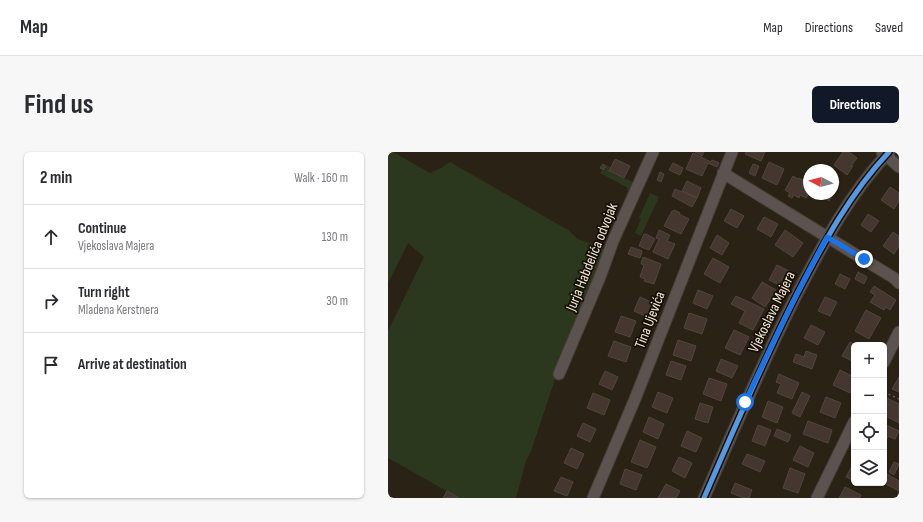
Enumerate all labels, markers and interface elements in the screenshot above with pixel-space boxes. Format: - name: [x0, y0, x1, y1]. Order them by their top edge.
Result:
- text: Map: [20, 16, 48, 39]
- text: Map: [763, 19, 783, 36]
- text: Directions: [805, 19, 853, 36]
- text: Saved: [875, 19, 903, 36]
- button: Directions: [812, 86, 899, 123]
- text: Find us: [24, 88, 93, 121]
- north arrow: [803, 164, 839, 200]
- text: 2 min: [40, 168, 72, 188]
- text: Walk · 160 m: [294, 170, 348, 186]
- street label: Jurja Habdelića odvojak: [561, 200, 622, 315]
- text: Continue: [78, 219, 127, 238]
- icon: ahead: [40, 226, 62, 248]
- text: 130 m: [322, 229, 348, 245]
- text: Vjekoslava Majera: [78, 238, 154, 254]
- route end: [855, 250, 873, 268]
- street label: Vjekoslava Majera: [744, 268, 800, 356]
- text: Turn right: [78, 283, 130, 302]
- street label: Tina Ujevića: [630, 289, 670, 351]
- icon: right: [40, 290, 62, 312]
- text: 30 m: [326, 293, 348, 309]
- text: Mladena Kerstnera: [78, 302, 159, 318]
- map controls: [851, 342, 887, 486]
- button: +: [851, 342, 887, 378]
- icon: arrive: [40, 354, 62, 376]
- text: Arrive at destination: [78, 355, 187, 374]
- button: −: [851, 378, 887, 414]
- route start: [736, 393, 754, 411]
- button: locate: [851, 414, 887, 450]
- button: layers: [851, 450, 887, 486]

